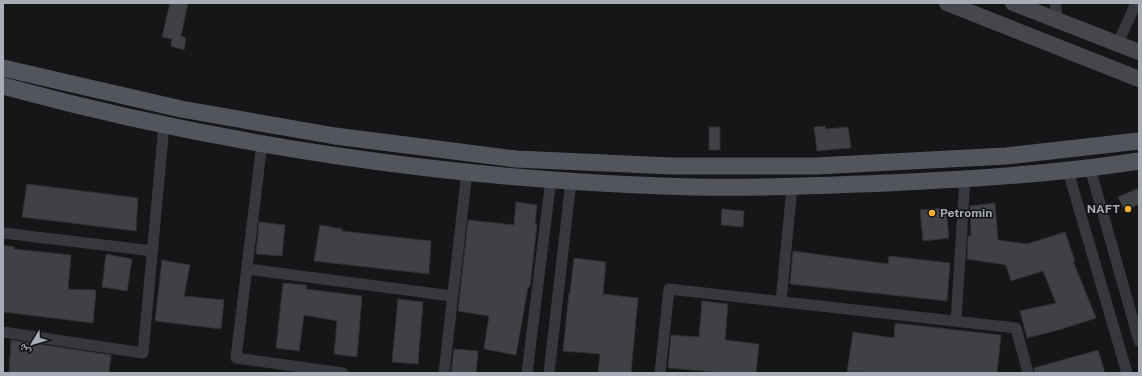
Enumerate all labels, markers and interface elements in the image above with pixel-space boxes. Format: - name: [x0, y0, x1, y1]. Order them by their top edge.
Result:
- place label: NAFT: [1087, 202, 1121, 216]
- marker: NAFT: [1123, 204, 1133, 214]
- place label: Petromin: [940, 206, 992, 220]
- marker: Petromin: [927, 208, 937, 218]
- north arrow: [12, 324, 52, 364]
- text: ش: [16, 340, 34, 358]

